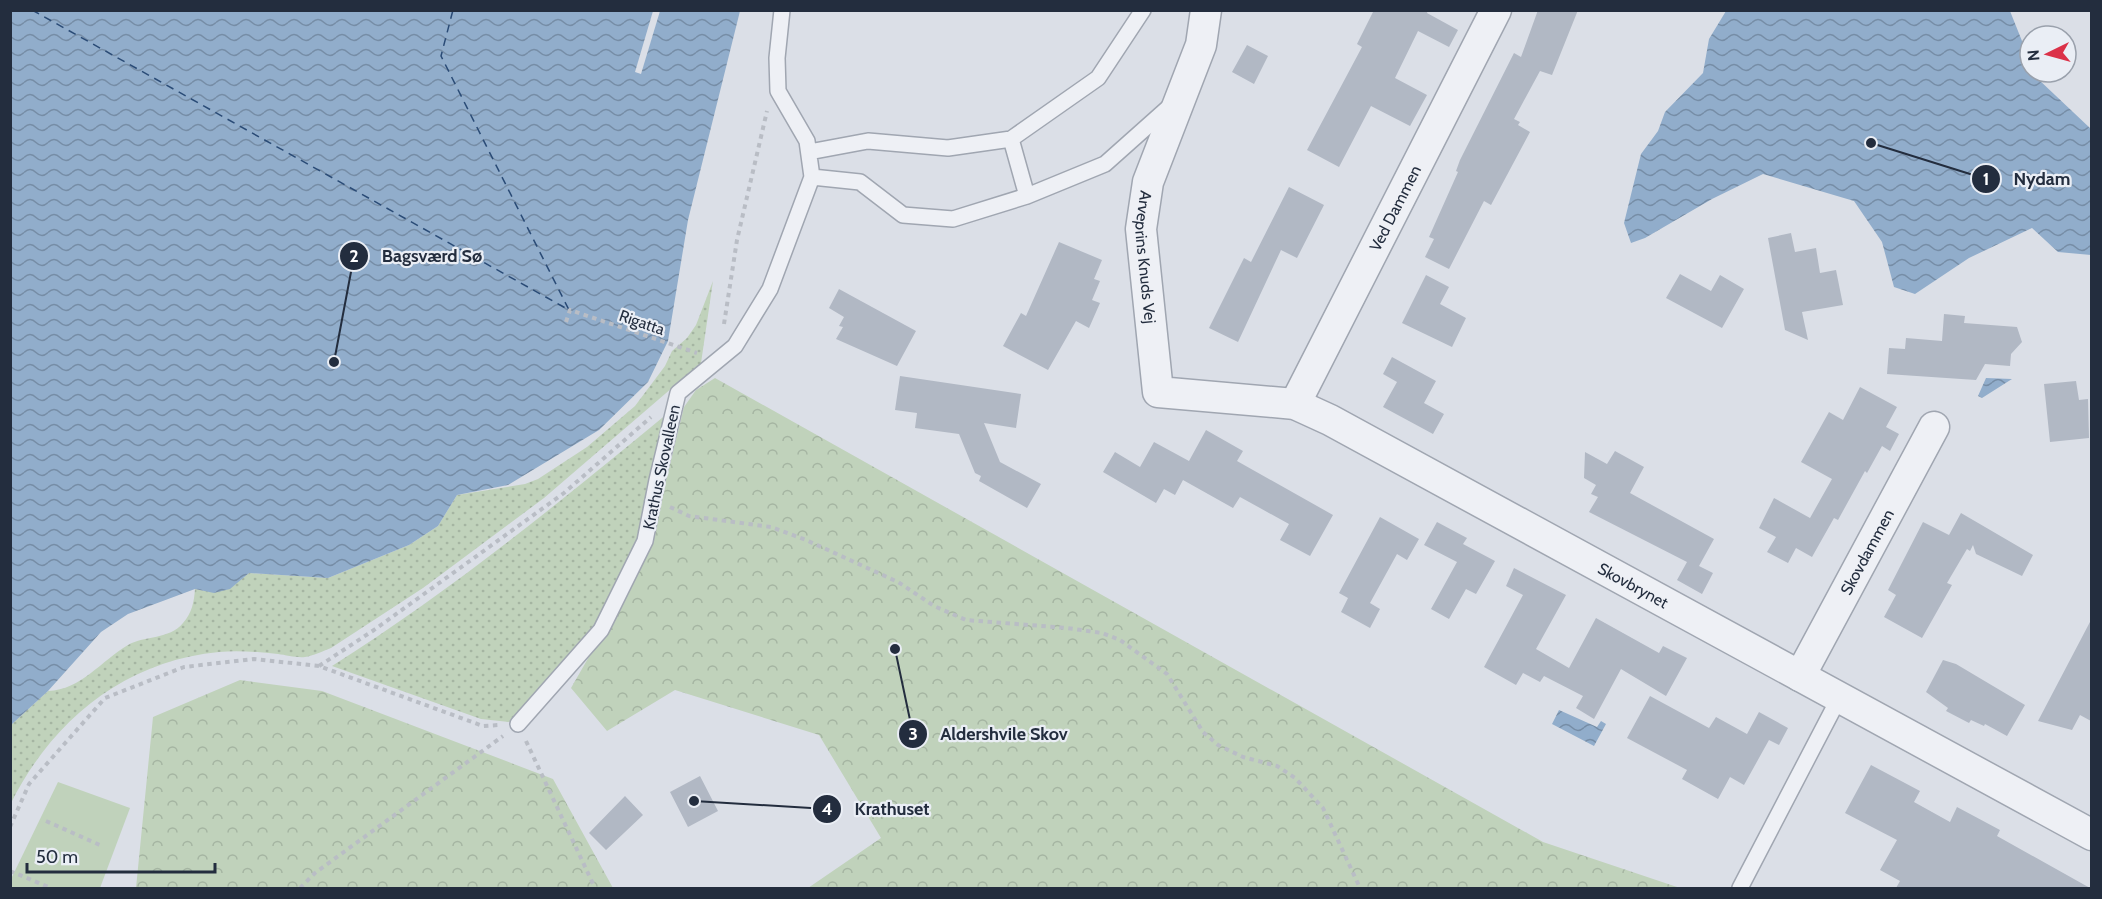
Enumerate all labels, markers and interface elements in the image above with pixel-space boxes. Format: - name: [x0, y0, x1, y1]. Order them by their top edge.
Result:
- north arrow: [2018, 24, 2078, 84]
- text: N: [2024, 49, 2044, 62]
- callout: Nydam: [1971, 161, 2082, 197]
- street label: Ved Dammen: [1366, 162, 1425, 254]
- text: 1: [1983, 168, 1989, 190]
- text: Nydam: [2014, 168, 2070, 190]
- street label: Arveprins Knuds Vej: [1131, 189, 1160, 324]
- callout: Bagsværd Sø: [339, 238, 494, 274]
- text: 2: [349, 245, 359, 267]
- text: Bagsværd Sø: [382, 245, 482, 267]
- street label: Rigatta: [617, 306, 667, 339]
- street label: Krathus Skovalleen: [639, 403, 684, 531]
- street label: Skovdammen: [1837, 506, 1898, 598]
- street label: Skovbrynet: [1595, 559, 1672, 613]
- callout: Aldershvile Skov: [898, 716, 1080, 752]
- text: 3: [908, 723, 918, 745]
- text: Aldershvile Skov: [940, 723, 1068, 745]
- callout: Krathuset: [812, 791, 941, 827]
- text: 4: [821, 798, 833, 820]
- text: Krathuset: [855, 798, 930, 820]
- scale bar: [27, 836, 214, 874]
- text: 50 m: [36, 846, 78, 868]

